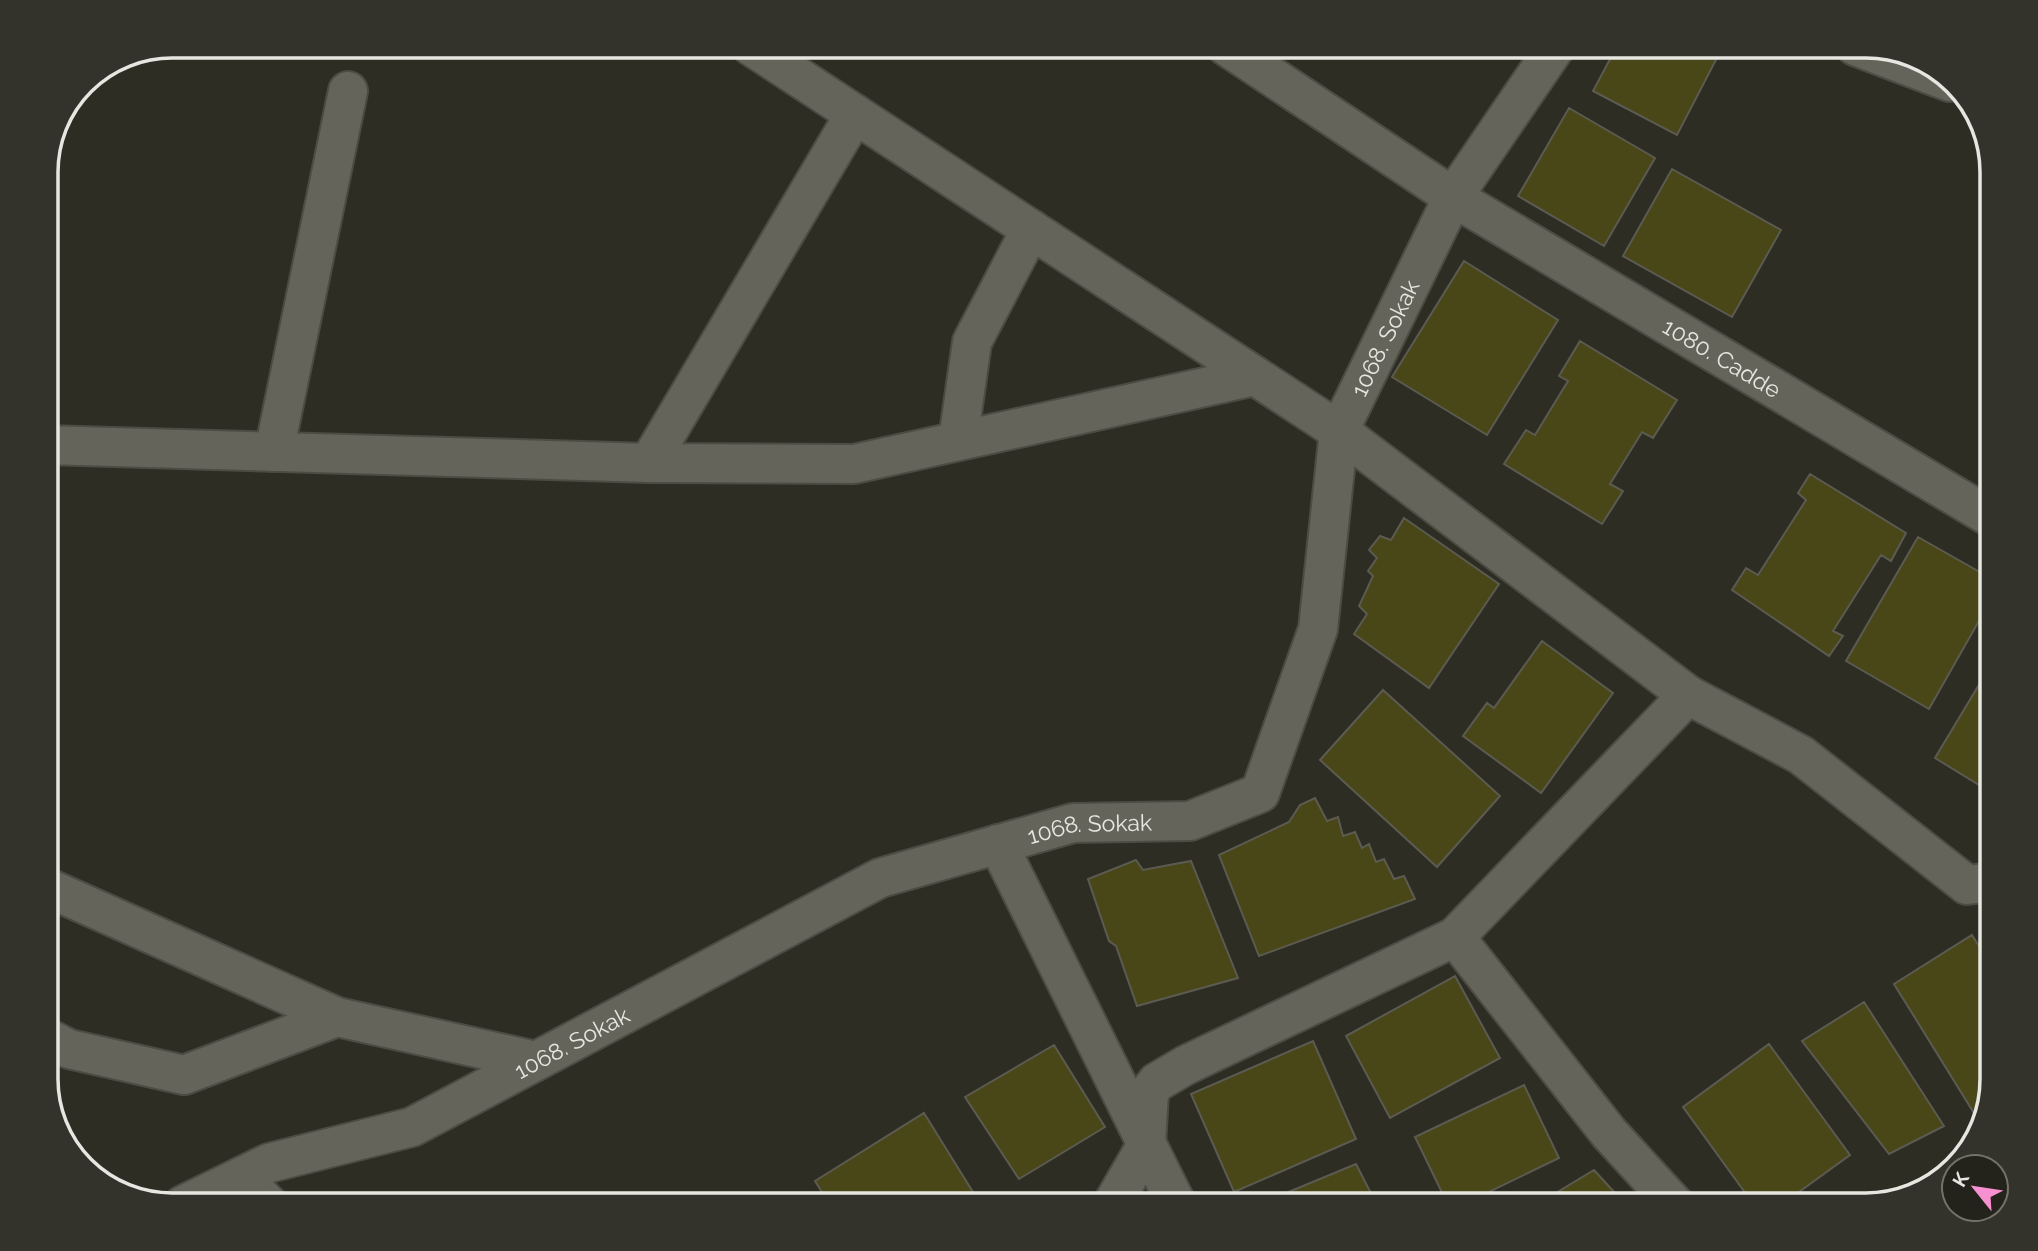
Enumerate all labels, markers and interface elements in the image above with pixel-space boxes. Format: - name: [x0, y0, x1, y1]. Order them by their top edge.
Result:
- street label: 1068. Sokak: [1345, 275, 1424, 401]
- street label: 1080. Cadde: [1658, 312, 1786, 403]
- street label: 1068. Sokak: [1024, 808, 1152, 849]
- street label: 1068. Sokak: [510, 1000, 634, 1084]
- north arrow: [1940, 1153, 2010, 1223]
- text: K: [1948, 1168, 1973, 1191]

